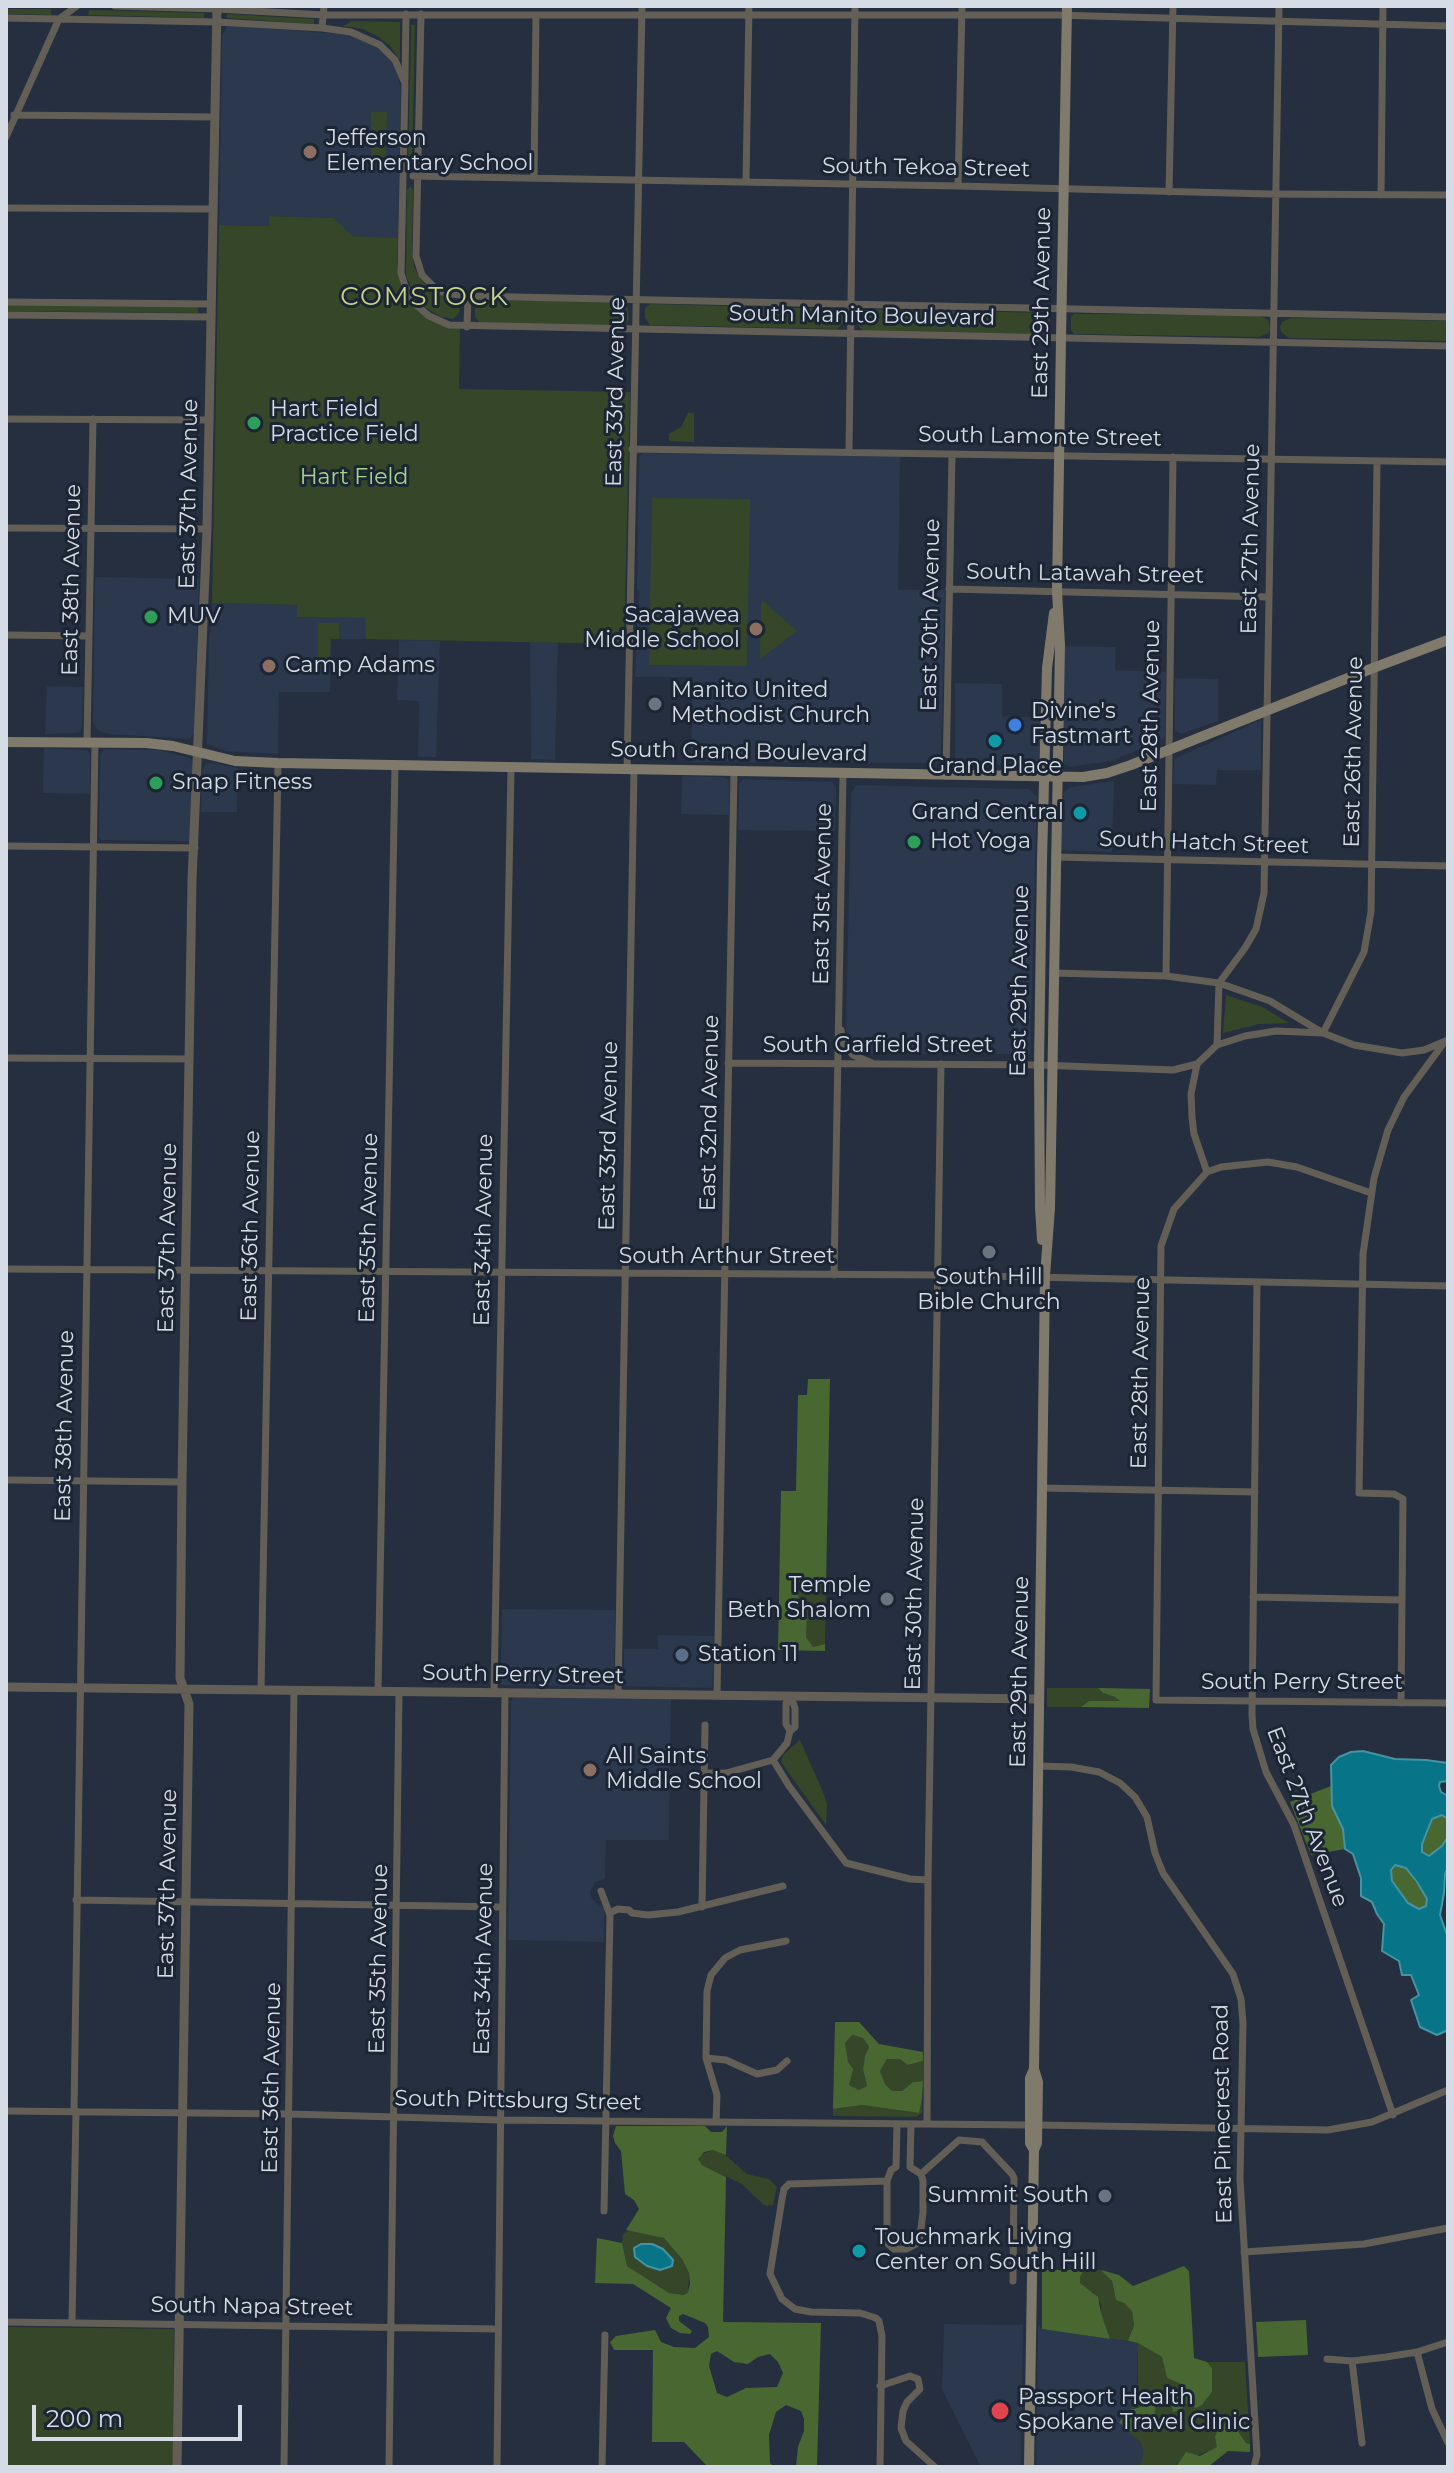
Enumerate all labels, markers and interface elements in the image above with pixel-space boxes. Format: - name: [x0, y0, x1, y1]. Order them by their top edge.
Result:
- place label: Jefferson Elementary School: [326, 126, 533, 178]
- marker: Jefferson Elementary School: [301, 143, 319, 161]
- street label: South Tekoa Street: [822, 153, 1030, 183]
- street label: East 29th Avenue: [1027, 207, 1057, 399]
- district label: COMSTOCK: [340, 281, 510, 313]
- street label: East 33rd Avenue: [601, 297, 631, 487]
- street label: South Manito Boulevard: [729, 300, 995, 332]
- place label: Hart Field Practice Field: [270, 397, 419, 448]
- street label: East 37th Avenue: [174, 399, 204, 589]
- marker: Hart Field Practice Field: [245, 414, 263, 432]
- street label: South Lamonte Street: [918, 422, 1162, 452]
- street label: East 27th Avenue: [1236, 443, 1266, 635]
- park label: Hart Field: [300, 465, 408, 491]
- street label: East 38th Avenue: [57, 484, 87, 676]
- street label: East 30th Avenue: [916, 518, 946, 712]
- street label: South Latawah Street: [966, 559, 1204, 589]
- place label: Sacajawea Middle School: [584, 603, 740, 654]
- place label: MUV: [167, 604, 221, 630]
- marker: MUV: [142, 608, 160, 626]
- marker: Sacajawea Middle School: [747, 620, 765, 638]
- street label: East 28th Avenue: [1136, 620, 1166, 812]
- place label: Camp Adams: [285, 653, 435, 679]
- street label: East 26th Avenue: [1339, 656, 1369, 848]
- marker: Camp Adams: [260, 657, 278, 675]
- place label: Manito United Methodist Church: [671, 678, 870, 730]
- marker: Manito United Methodist Church: [646, 695, 664, 713]
- place label: Divine's Fastmart: [1031, 699, 1132, 750]
- marker: Divine's Fastmart: [1006, 716, 1024, 734]
- marker: Grand Place: [986, 732, 1004, 750]
- street label: South Grand Boulevard: [610, 737, 868, 767]
- place label: Grand Place: [928, 754, 1062, 780]
- place label: Snap Fitness: [172, 770, 312, 796]
- marker: Snap Fitness: [147, 774, 165, 792]
- place label: Grand Central: [912, 800, 1064, 826]
- street label: East 31st Avenue: [808, 803, 838, 985]
- marker: Grand Central: [1071, 804, 1089, 822]
- street label: South Hatch Street: [1098, 826, 1310, 860]
- place label: Hot Yoga: [930, 829, 1031, 855]
- marker: Hot Yoga: [905, 833, 923, 851]
- street label: East 29th Avenue: [1005, 885, 1035, 1077]
- street label: East 32nd Avenue: [695, 1015, 725, 1211]
- street label: South Garfield Street: [763, 1033, 993, 1059]
- street label: East 33rd Avenue: [594, 1041, 624, 1231]
- street label: East 36th Avenue: [236, 1130, 266, 1322]
- street label: East 35th Avenue: [354, 1133, 384, 1323]
- street label: East 34th Avenue: [469, 1134, 499, 1326]
- street label: East 37th Avenue: [153, 1143, 183, 1333]
- marker: South Hill Bible Church: [980, 1243, 998, 1261]
- street label: South Arthur Street: [619, 1244, 835, 1270]
- place label: South Hill Bible Church: [917, 1265, 1061, 1316]
- street label: East 28th Avenue: [1126, 1277, 1156, 1469]
- street label: East 38th Avenue: [50, 1330, 80, 1522]
- street label: East 30th Avenue: [900, 1497, 930, 1691]
- place label: Temple Beth Shalom: [727, 1573, 871, 1624]
- street label: East 29th Avenue: [1005, 1576, 1035, 1768]
- marker: Temple Beth Shalom: [878, 1590, 896, 1608]
- place label: Station 11: [698, 1642, 798, 1668]
- marker: Station 11: [673, 1646, 691, 1664]
- street label: South Perry Street: [422, 1660, 624, 1690]
- street label: South Perry Street: [1201, 1670, 1403, 1696]
- street label: East 27th Avenue: [1261, 1723, 1353, 1911]
- place label: All Saints Middle School: [606, 1744, 762, 1796]
- marker: All Saints Middle School: [581, 1761, 599, 1779]
- street label: East 37th Avenue: [153, 1789, 183, 1979]
- street label: East 34th Avenue: [469, 1863, 499, 2055]
- street label: East 35th Avenue: [364, 1864, 394, 2054]
- street label: East 36th Avenue: [257, 1982, 287, 2174]
- street label: East Pinecrest Road: [1208, 2004, 1238, 2224]
- street label: South Pittsburg Street: [394, 2086, 642, 2116]
- place label: Summit South: [928, 2183, 1089, 2209]
- marker: Summit South: [1096, 2187, 1114, 2205]
- place label: Touchmark Living Center on South Hill: [875, 2225, 1096, 2276]
- marker: Touchmark Living Center on South Hill: [850, 2242, 868, 2260]
- street label: South Napa Street: [150, 2292, 354, 2322]
- place label: Passport Health Spokane Travel Clinic: [1018, 2385, 1250, 2436]
- scale bar: [36, 2389, 246, 2439]
- marker: Passport Health Spokane Travel Clinic: [989, 2400, 1011, 2422]
- text: 200 m: [46, 2404, 123, 2433]

